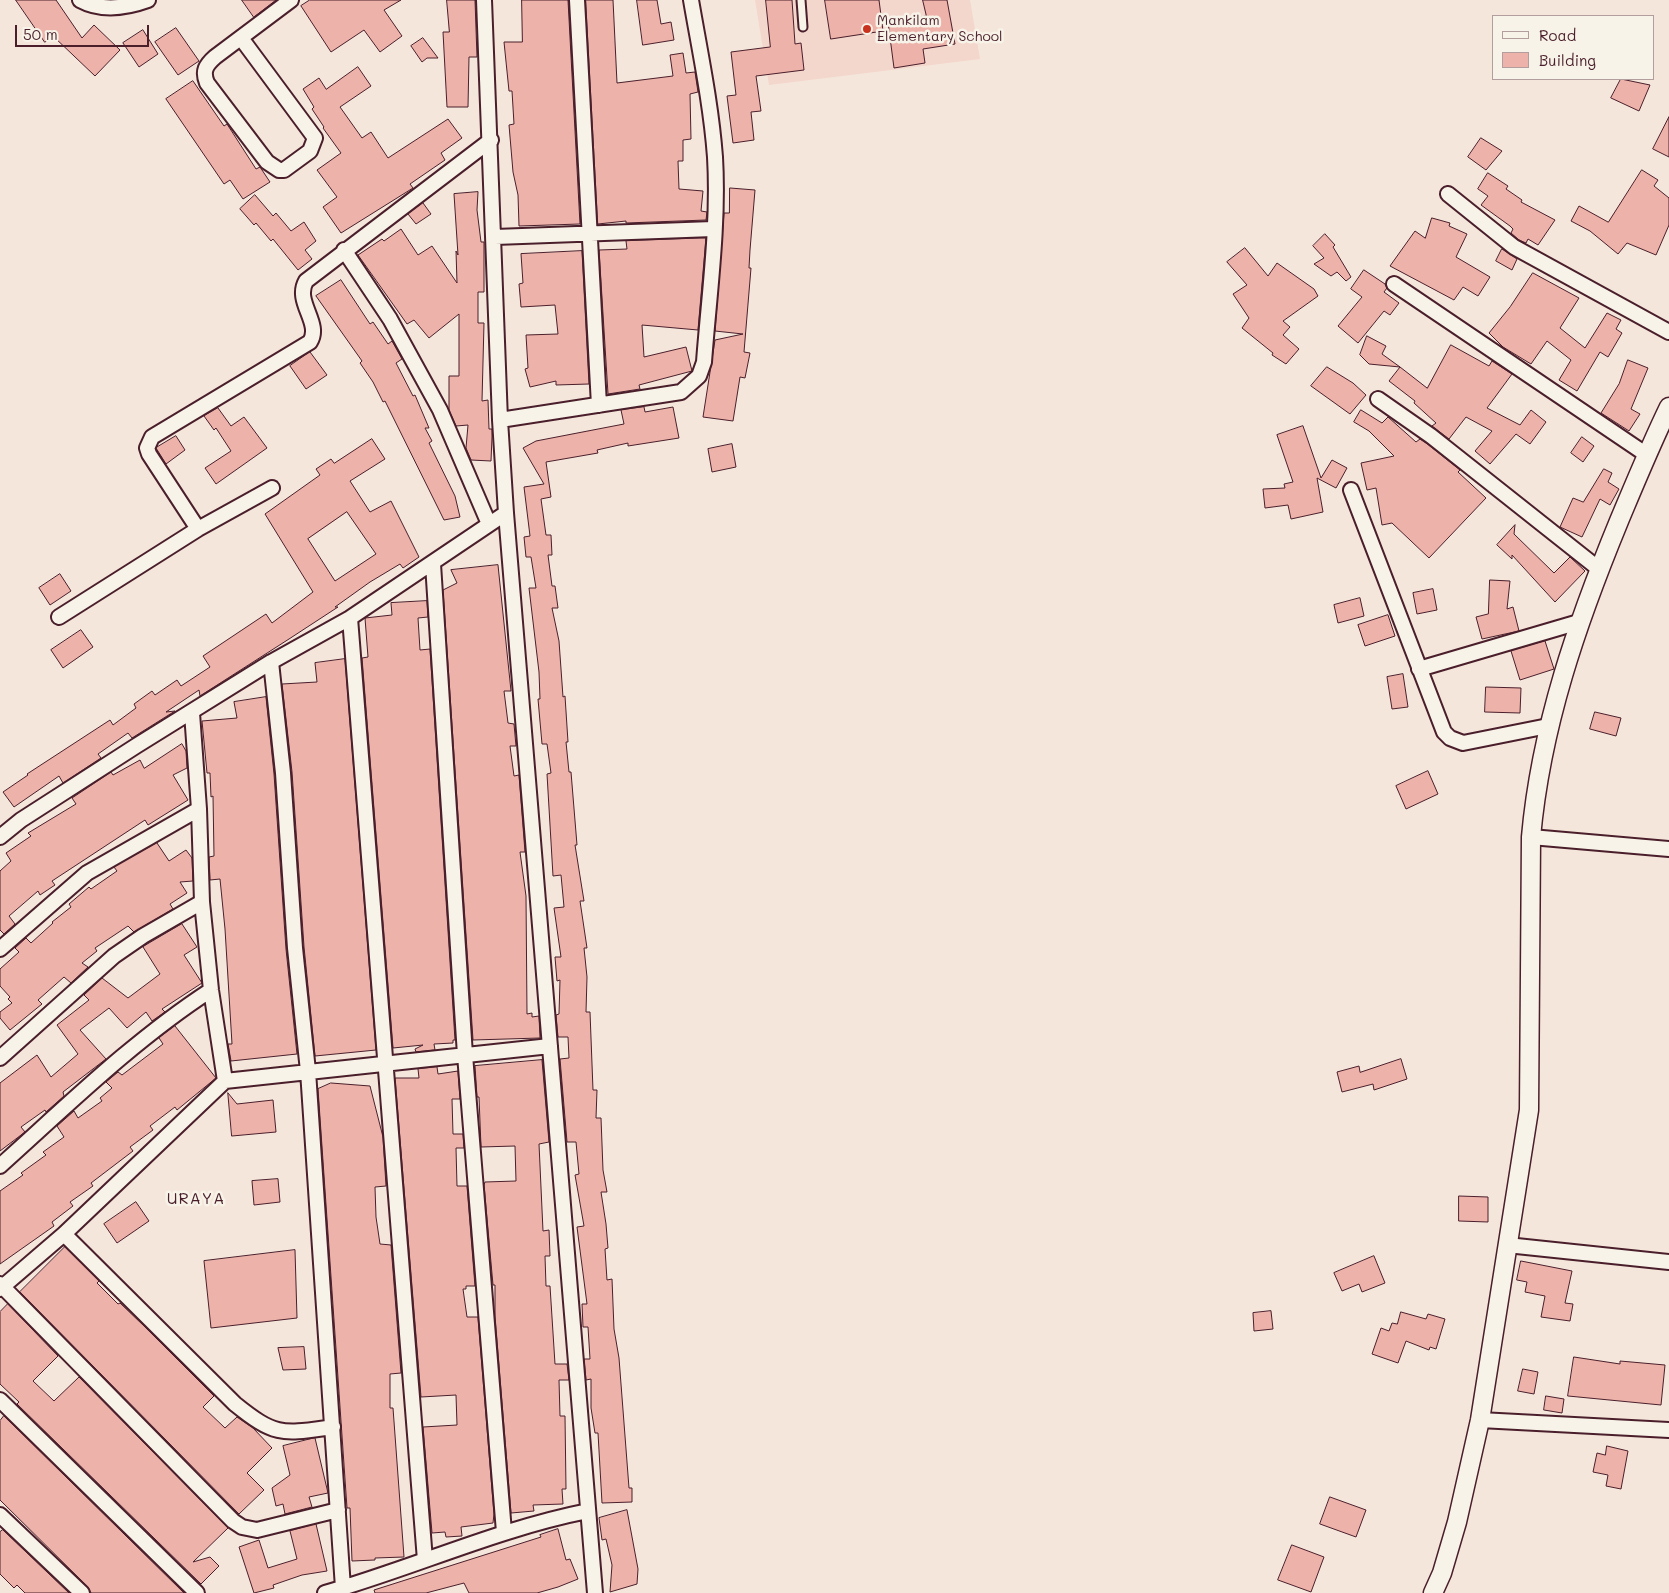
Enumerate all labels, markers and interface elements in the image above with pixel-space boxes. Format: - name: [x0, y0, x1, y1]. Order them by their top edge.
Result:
- place label: Mankilam Elementary School: [877, 13, 1003, 46]
- scale bar: [18, 15, 151, 47]
- legend: [1492, 15, 1654, 80]
- marker: Mankilam Elementary School: [861, 23, 873, 35]
- text: 50 m: [23, 24, 58, 44]
- text: Road: [1539, 25, 1576, 45]
- text: Building: [1539, 50, 1596, 70]
- district label: URAYA: [166, 1189, 226, 1209]

